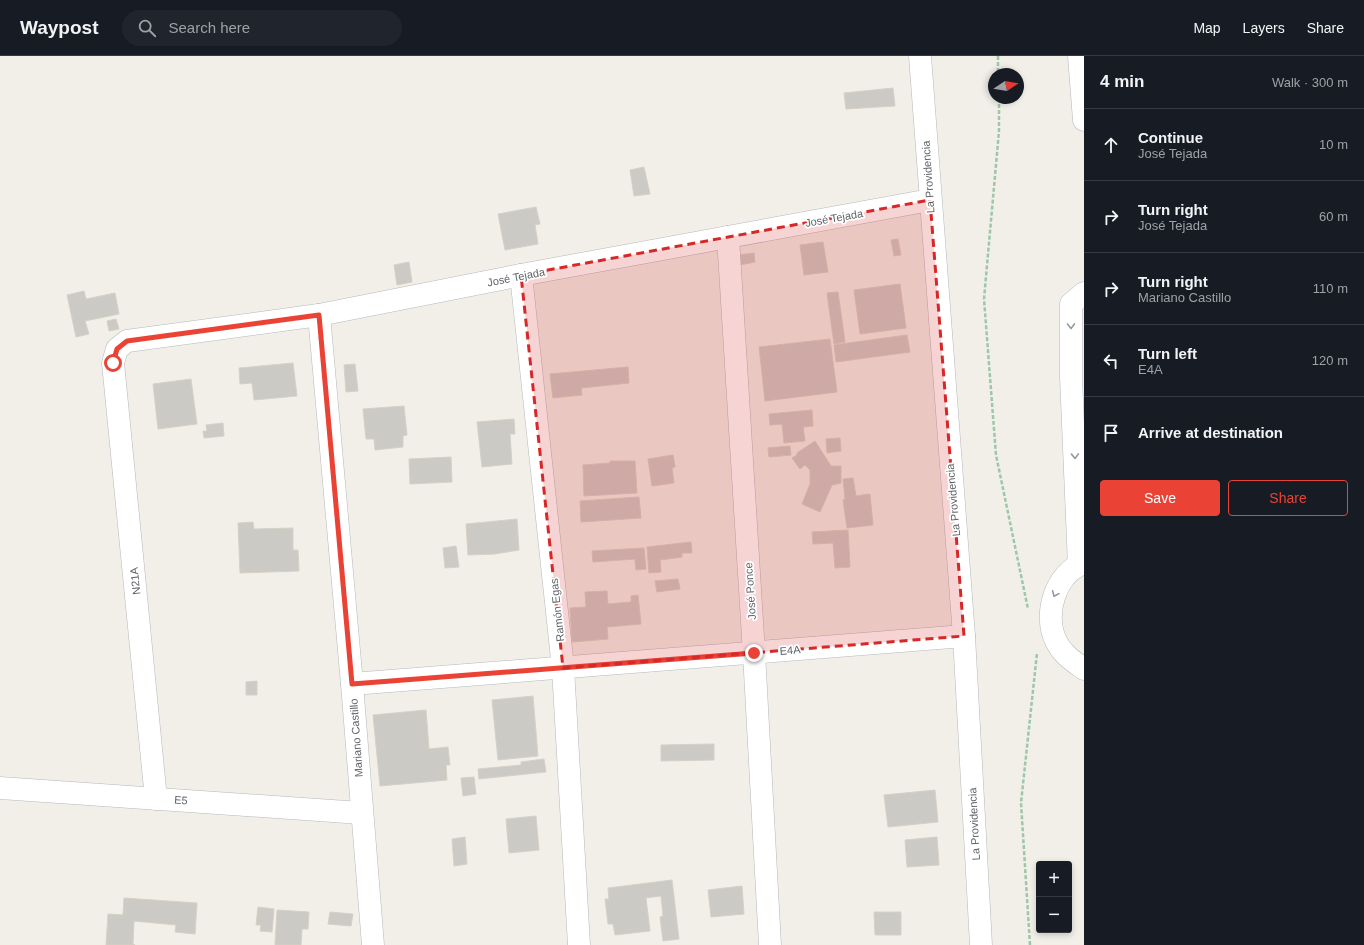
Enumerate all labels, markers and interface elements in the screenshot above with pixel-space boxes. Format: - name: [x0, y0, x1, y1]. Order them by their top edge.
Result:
- search box: [122, 10, 402, 46]
- text: Waypost: [20, 17, 98, 38]
- icon: search: [136, 17, 158, 39]
- text: Search here: [168, 19, 250, 36]
- text: Map: [1193, 20, 1221, 36]
- text: Layers: [1243, 20, 1285, 36]
- text: Share: [1307, 20, 1344, 36]
- north arrow: [988, 68, 1024, 104]
- text: 4 min: [1100, 72, 1144, 91]
- text: Walk · 300 m: [1272, 75, 1348, 90]
- text: Continue: [1138, 129, 1203, 146]
- icon: ahead: [1100, 134, 1122, 156]
- text: 10 m: [1319, 137, 1348, 152]
- street label: La Providencia: [919, 139, 937, 214]
- text: José Tejada: [1138, 146, 1207, 161]
- text: Turn right: [1138, 201, 1208, 218]
- icon: right: [1100, 206, 1122, 228]
- street label: José Tejada: [804, 207, 865, 229]
- text: 60 m: [1319, 209, 1348, 224]
- text: José Tejada: [1138, 218, 1207, 233]
- street label: José Tejada: [486, 265, 547, 288]
- text: Turn right: [1138, 273, 1208, 290]
- icon: right: [1100, 278, 1122, 300]
- text: 110 m: [1313, 281, 1348, 296]
- text: Mariano Castillo: [1138, 290, 1231, 305]
- one-way arrow: [1067, 323, 1075, 329]
- text: Turn left: [1138, 345, 1197, 362]
- icon: left: [1100, 350, 1122, 372]
- text: 120 m: [1312, 353, 1348, 368]
- route start: [104, 354, 122, 372]
- text: E4A: [1138, 362, 1163, 377]
- icon: arrive: [1100, 422, 1122, 444]
- text: Arrive at destination: [1138, 424, 1283, 441]
- one-way arrow: [1071, 453, 1079, 459]
- street label: La Providencia: [944, 462, 962, 537]
- button: Save: [1100, 480, 1220, 516]
- button: Share: [1228, 480, 1348, 516]
- street label: José Ponce: [742, 562, 758, 620]
- street label: N21A: [128, 566, 142, 595]
- street label: Ramón Egas: [548, 577, 566, 642]
- one-way arrow: [1052, 590, 1060, 597]
- street label: E4A: [779, 643, 802, 657]
- route end: [745, 644, 763, 662]
- street label: Mariano Castillo: [347, 698, 365, 778]
- street label: La Providencia: [966, 786, 982, 861]
- street label: E5: [174, 794, 188, 806]
- map controls: [1036, 861, 1072, 933]
- button: +: [1036, 861, 1072, 897]
- button: −: [1036, 897, 1072, 933]

